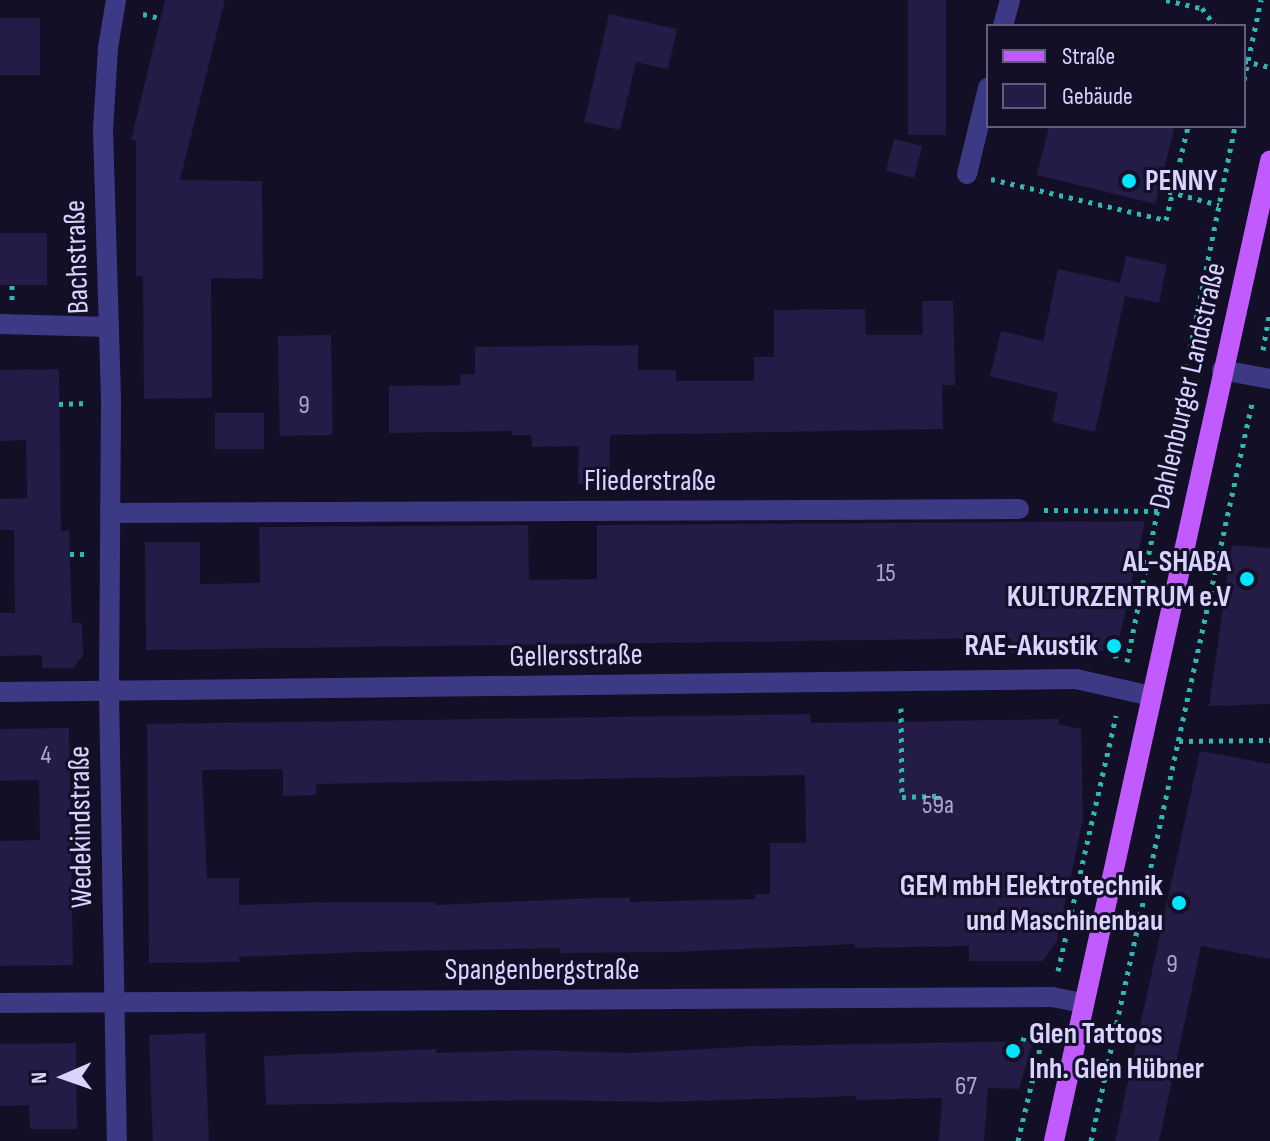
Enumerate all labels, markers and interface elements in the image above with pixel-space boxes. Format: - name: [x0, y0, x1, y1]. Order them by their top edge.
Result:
- legend: [986, 24, 1246, 128]
- text: Straße: [1062, 42, 1115, 71]
- text: Gebäude: [1062, 82, 1133, 111]
- place label: PENNY: [1145, 163, 1217, 199]
- marker: PENNY: [1120, 172, 1138, 190]
- street label: Bachstraße: [57, 199, 97, 315]
- street label: Dahlenburger Landstraße: [1142, 259, 1234, 513]
- house number: 9: [298, 390, 310, 422]
- street label: Fliederstraße: [584, 463, 716, 499]
- place label: AL-SHABA KULTURZENTRUM e.V: [1007, 544, 1231, 614]
- house number: 15: [876, 558, 896, 590]
- marker: AL-SHABA KULTURZENTRUM e.V: [1238, 570, 1256, 588]
- place label: RAE-Akustik: [964, 628, 1098, 664]
- street label: Gellersstraße: [509, 637, 643, 675]
- marker: RAE-Akustik: [1105, 637, 1123, 655]
- house number: 4: [41, 740, 51, 772]
- street label: Wedekindstraße: [62, 746, 100, 908]
- house number: 59a: [922, 790, 954, 822]
- place label: GEM mbH Elektrotechnik und Maschinenbau: [900, 868, 1163, 938]
- marker: GEM mbH Elektrotechnik und Maschinenbau: [1170, 894, 1188, 912]
- house number: 9: [1166, 949, 1178, 981]
- street label: Spangenbergstraße: [445, 952, 639, 988]
- place label: Glen Tattoos Inh. Glen Hübner: [1029, 1016, 1204, 1086]
- north arrow: [24, 1037, 104, 1117]
- marker: Glen Tattoos Inh. Glen Hübner: [1004, 1042, 1022, 1060]
- house number: 67: [955, 1071, 977, 1103]
- text: N: [26, 1072, 53, 1084]

